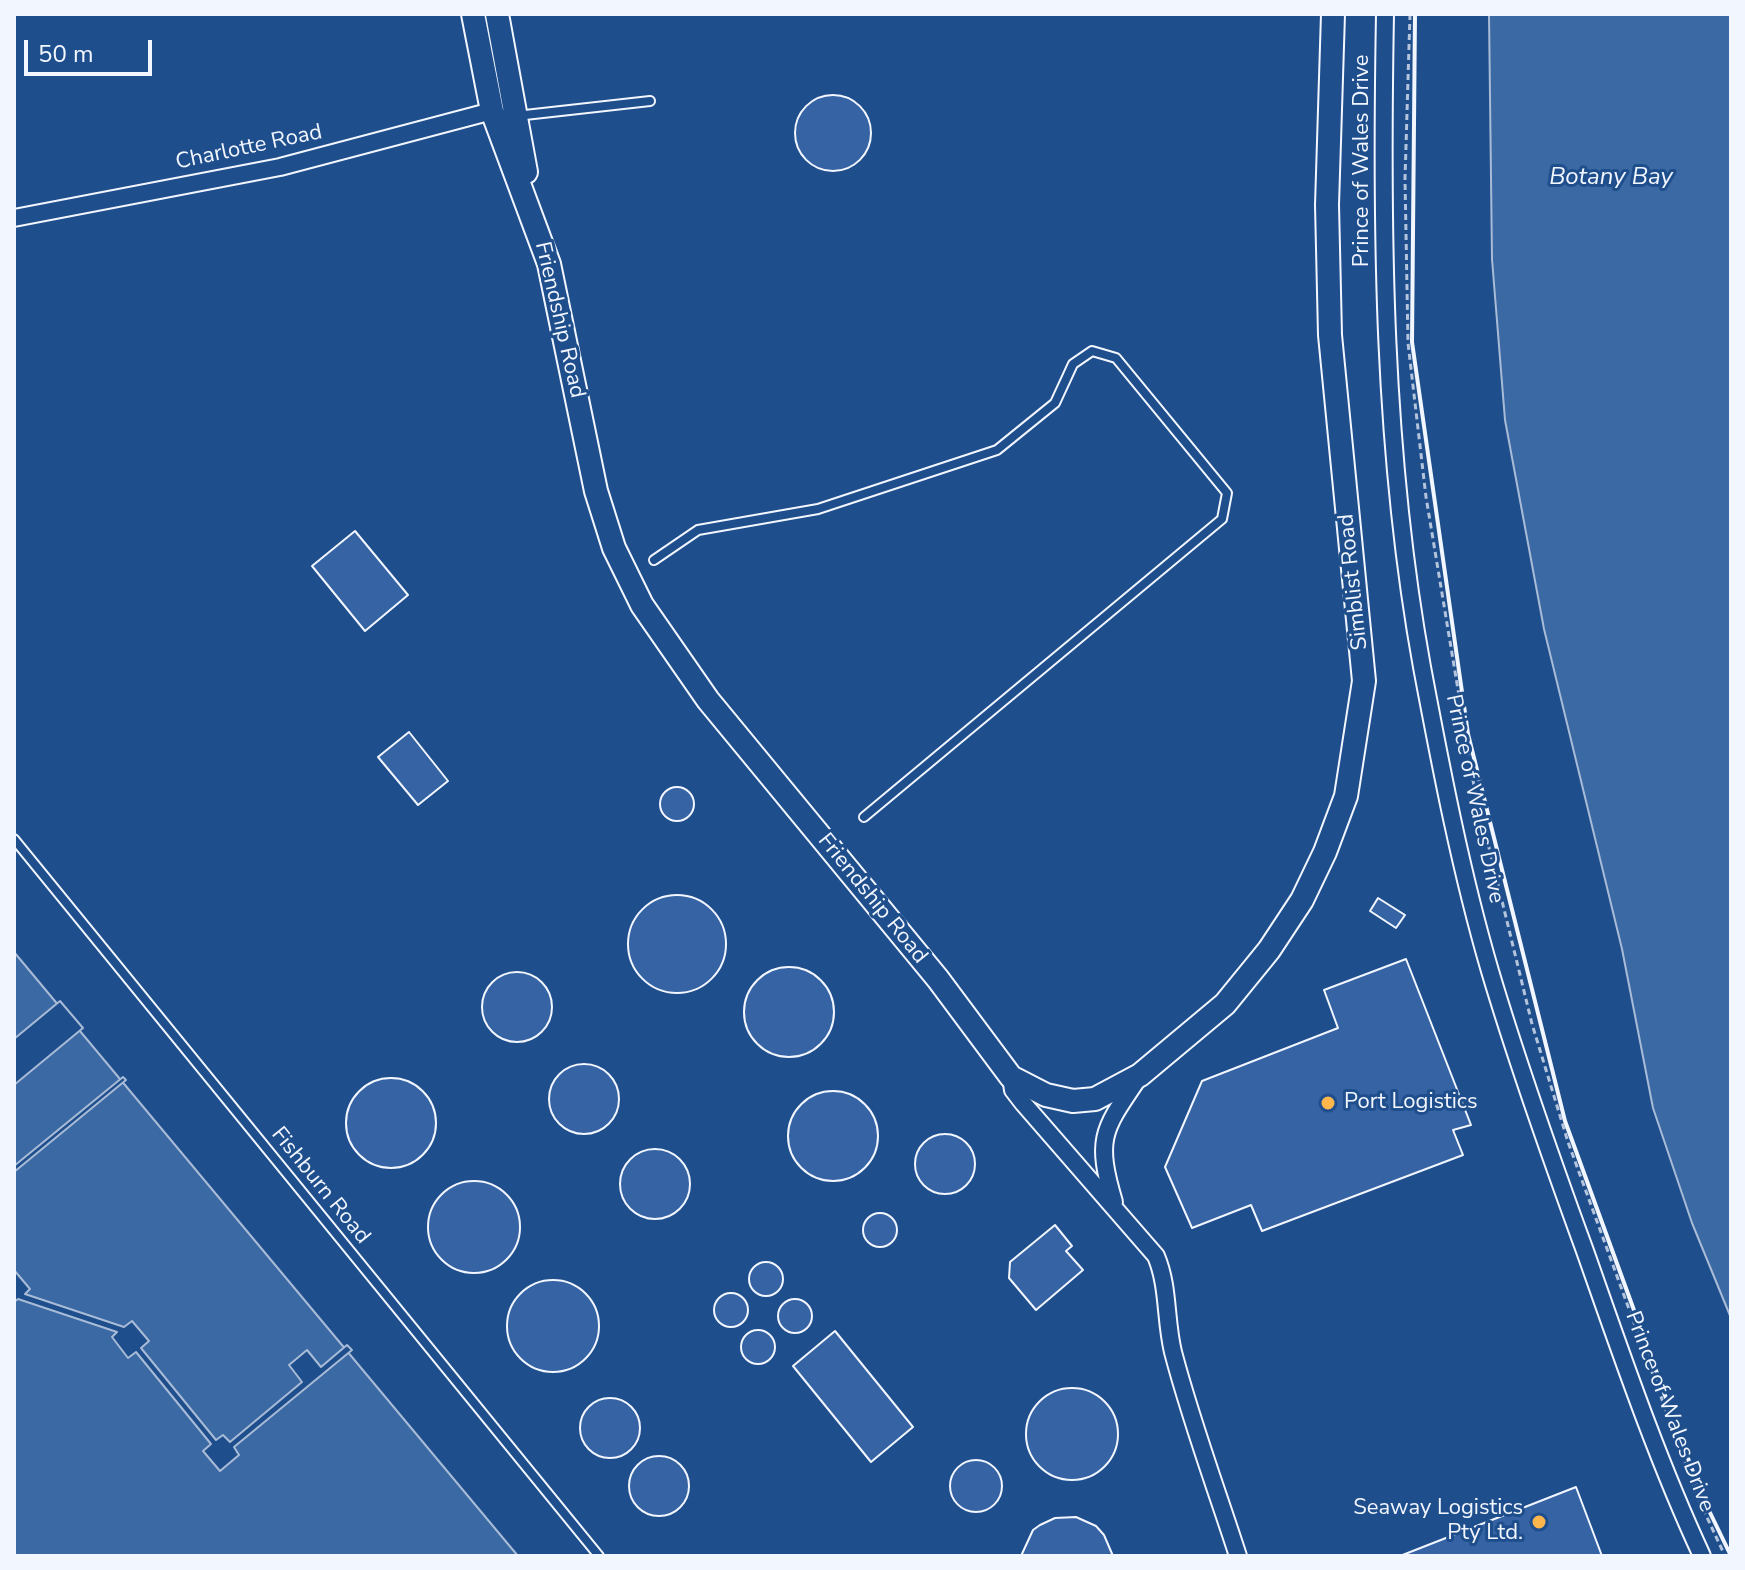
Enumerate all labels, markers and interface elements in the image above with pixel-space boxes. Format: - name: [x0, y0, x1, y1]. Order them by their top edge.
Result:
- scale bar: [28, 24, 156, 74]
- text: 50 m: [38, 38, 94, 70]
- street label: Prince of Wales Drive: [1350, 55, 1376, 267]
- street label: Charlotte Road: [173, 120, 325, 176]
- water label: Botany Bay: [1549, 164, 1673, 192]
- street label: Friendship Road: [528, 239, 590, 401]
- street label: Simblist Road: [1334, 513, 1374, 651]
- street label: Prince of Wales Drive: [1439, 692, 1509, 906]
- street label: Friendship Road: [811, 829, 933, 969]
- place label: Port Logistics: [1344, 1090, 1478, 1116]
- marker: Port Logistics: [1319, 1094, 1337, 1112]
- street label: Fishburn Road: [265, 1122, 375, 1250]
- street label: Prince of Wales Drive: [1619, 1308, 1719, 1516]
- place label: Seaway Logistics Pty Ltd.: [1353, 1496, 1523, 1548]
- marker: Seaway Logistics Pty Ltd.: [1530, 1513, 1548, 1531]

